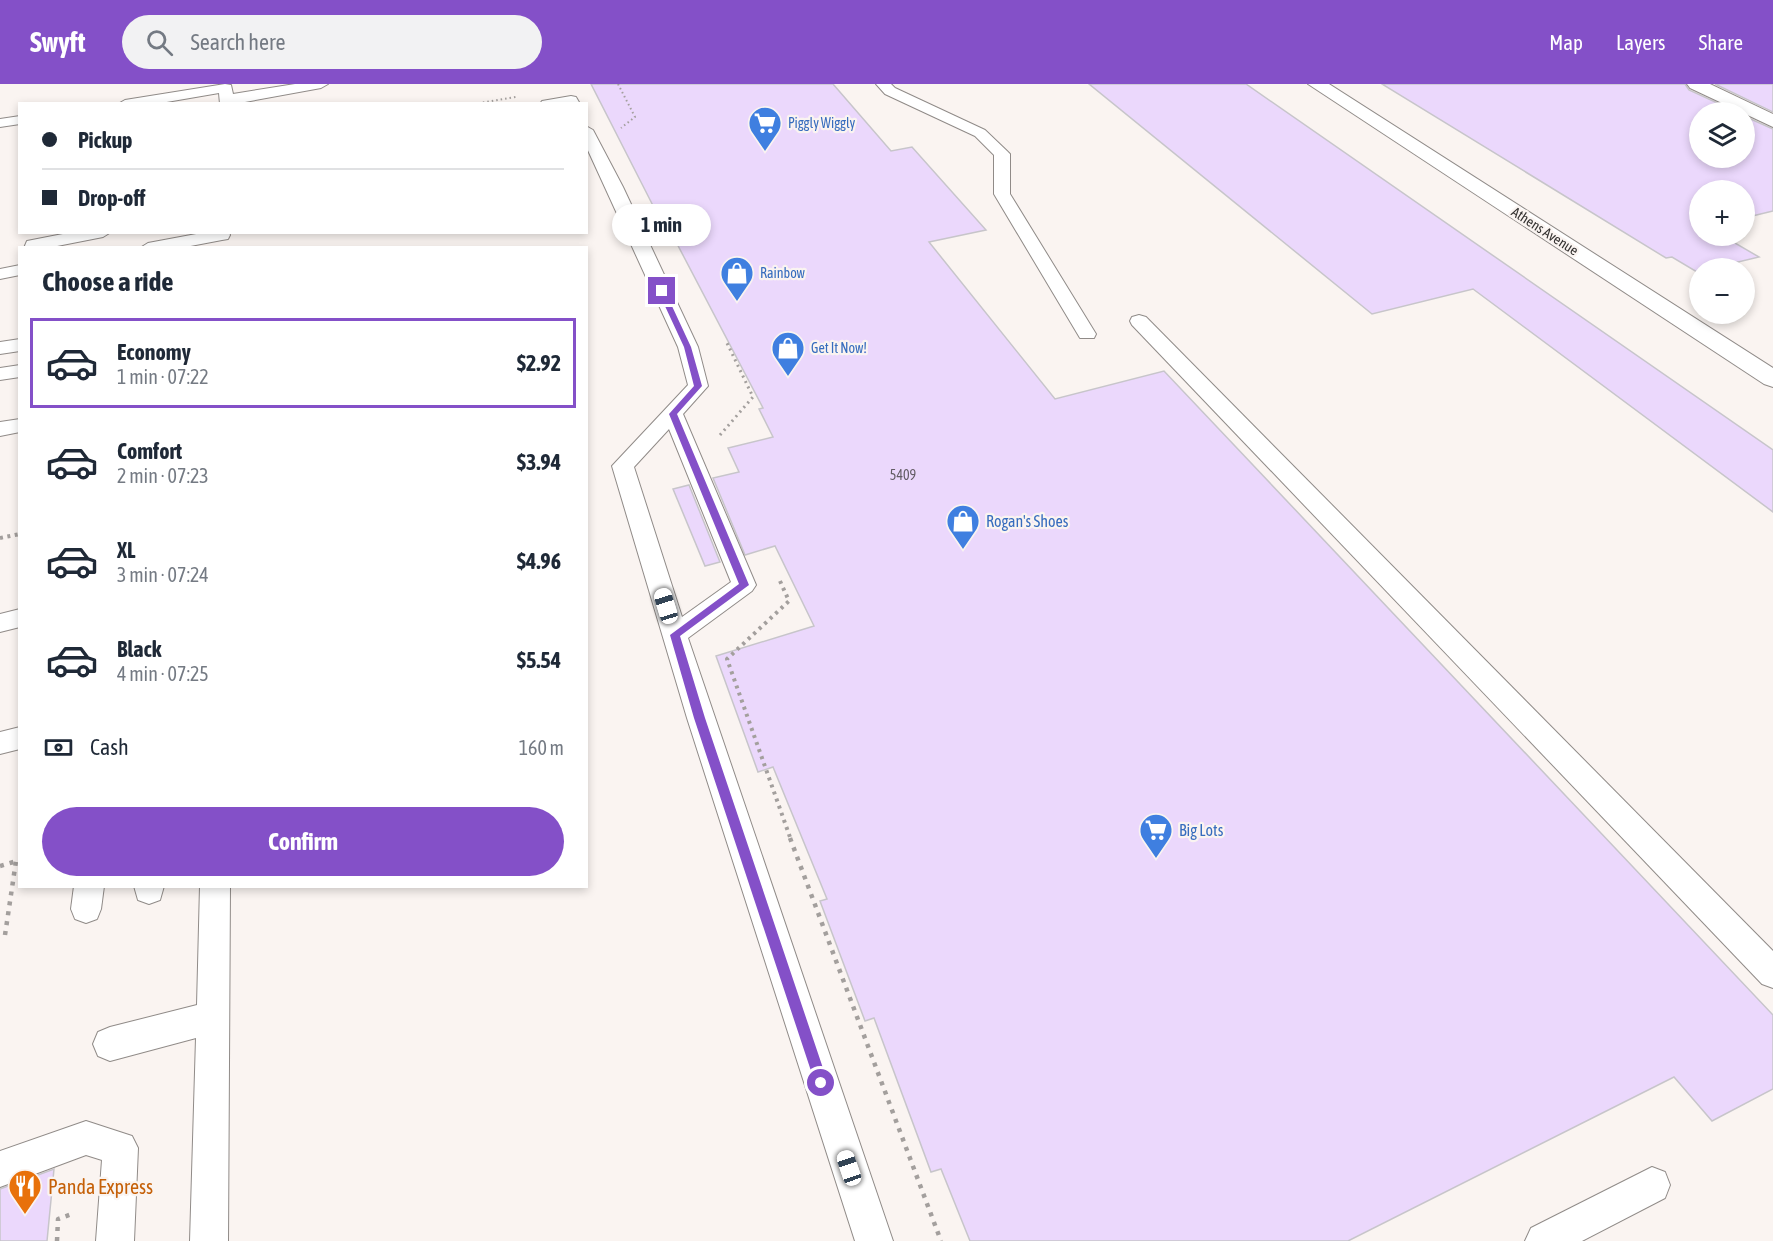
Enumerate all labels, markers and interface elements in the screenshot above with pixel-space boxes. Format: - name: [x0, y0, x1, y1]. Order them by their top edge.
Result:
- search box: [122, 15, 542, 69]
- text: Swyft: [30, 26, 86, 58]
- icon: search: [143, 26, 176, 59]
- text: Search here: [191, 29, 285, 55]
- text: Map: [1549, 30, 1583, 54]
- text: Layers: [1616, 30, 1666, 54]
- text: Share: [1699, 30, 1743, 54]
- map controls: [1689, 102, 1755, 324]
- button: layers: [1689, 102, 1755, 168]
- supermarket icon: Piggly Wiggly: [747, 105, 783, 152]
- place label: Piggly Wiggly: [788, 115, 856, 131]
- text: Pickup: [78, 127, 133, 153]
- button: +: [1689, 180, 1755, 246]
- text: Drop-off: [78, 185, 145, 211]
- street label: Athens Avenue: [1509, 203, 1581, 259]
- callout: 1 min: [612, 204, 712, 246]
- text: 1 min: [641, 213, 682, 236]
- shop icon: Rainbow: [719, 255, 755, 302]
- button: −: [1689, 258, 1755, 324]
- place label: Rainbow: [760, 265, 806, 281]
- text: Choose a ride: [42, 266, 174, 297]
- route end: [648, 277, 675, 304]
- shop icon: Get It Now!: [770, 330, 806, 377]
- icon: car: [45, 336, 99, 390]
- text: Economy: [117, 339, 191, 365]
- place label: Get It Now!: [811, 340, 867, 356]
- text: $2.92: [517, 350, 561, 376]
- text: 1 min · 07:22: [117, 365, 209, 388]
- icon: car: [45, 435, 99, 489]
- text: Comfort: [117, 438, 182, 464]
- text: $3.94: [517, 449, 561, 475]
- text: 2 min · 07:23: [117, 464, 209, 487]
- house number: 5409: [890, 467, 916, 483]
- shop icon: Rogan's Shoes: [945, 503, 981, 550]
- place label: Rogan's Shoes: [986, 512, 1069, 531]
- icon: car: [45, 534, 99, 588]
- text: XL: [117, 537, 135, 563]
- text: $4.96: [517, 548, 561, 574]
- text: 3 min · 07:24: [117, 563, 209, 586]
- car: [652, 586, 680, 626]
- icon: car: [45, 633, 99, 687]
- text: Black: [117, 636, 161, 662]
- text: $5.54: [517, 647, 561, 673]
- text: 4 min · 07:25: [117, 662, 209, 685]
- icon: cash: [42, 731, 75, 764]
- text: Cash: [90, 734, 129, 760]
- text: 160 m: [519, 736, 564, 759]
- button: Confirm: [42, 807, 564, 876]
- supermarket icon: Big Lots: [1138, 812, 1174, 859]
- place label: Big Lots: [1179, 821, 1224, 840]
- route start: [807, 1069, 834, 1096]
- car: [835, 1148, 863, 1188]
- restaurant icon: Panda Express: [7, 1168, 43, 1215]
- place label: Panda Express: [48, 1175, 153, 1198]

